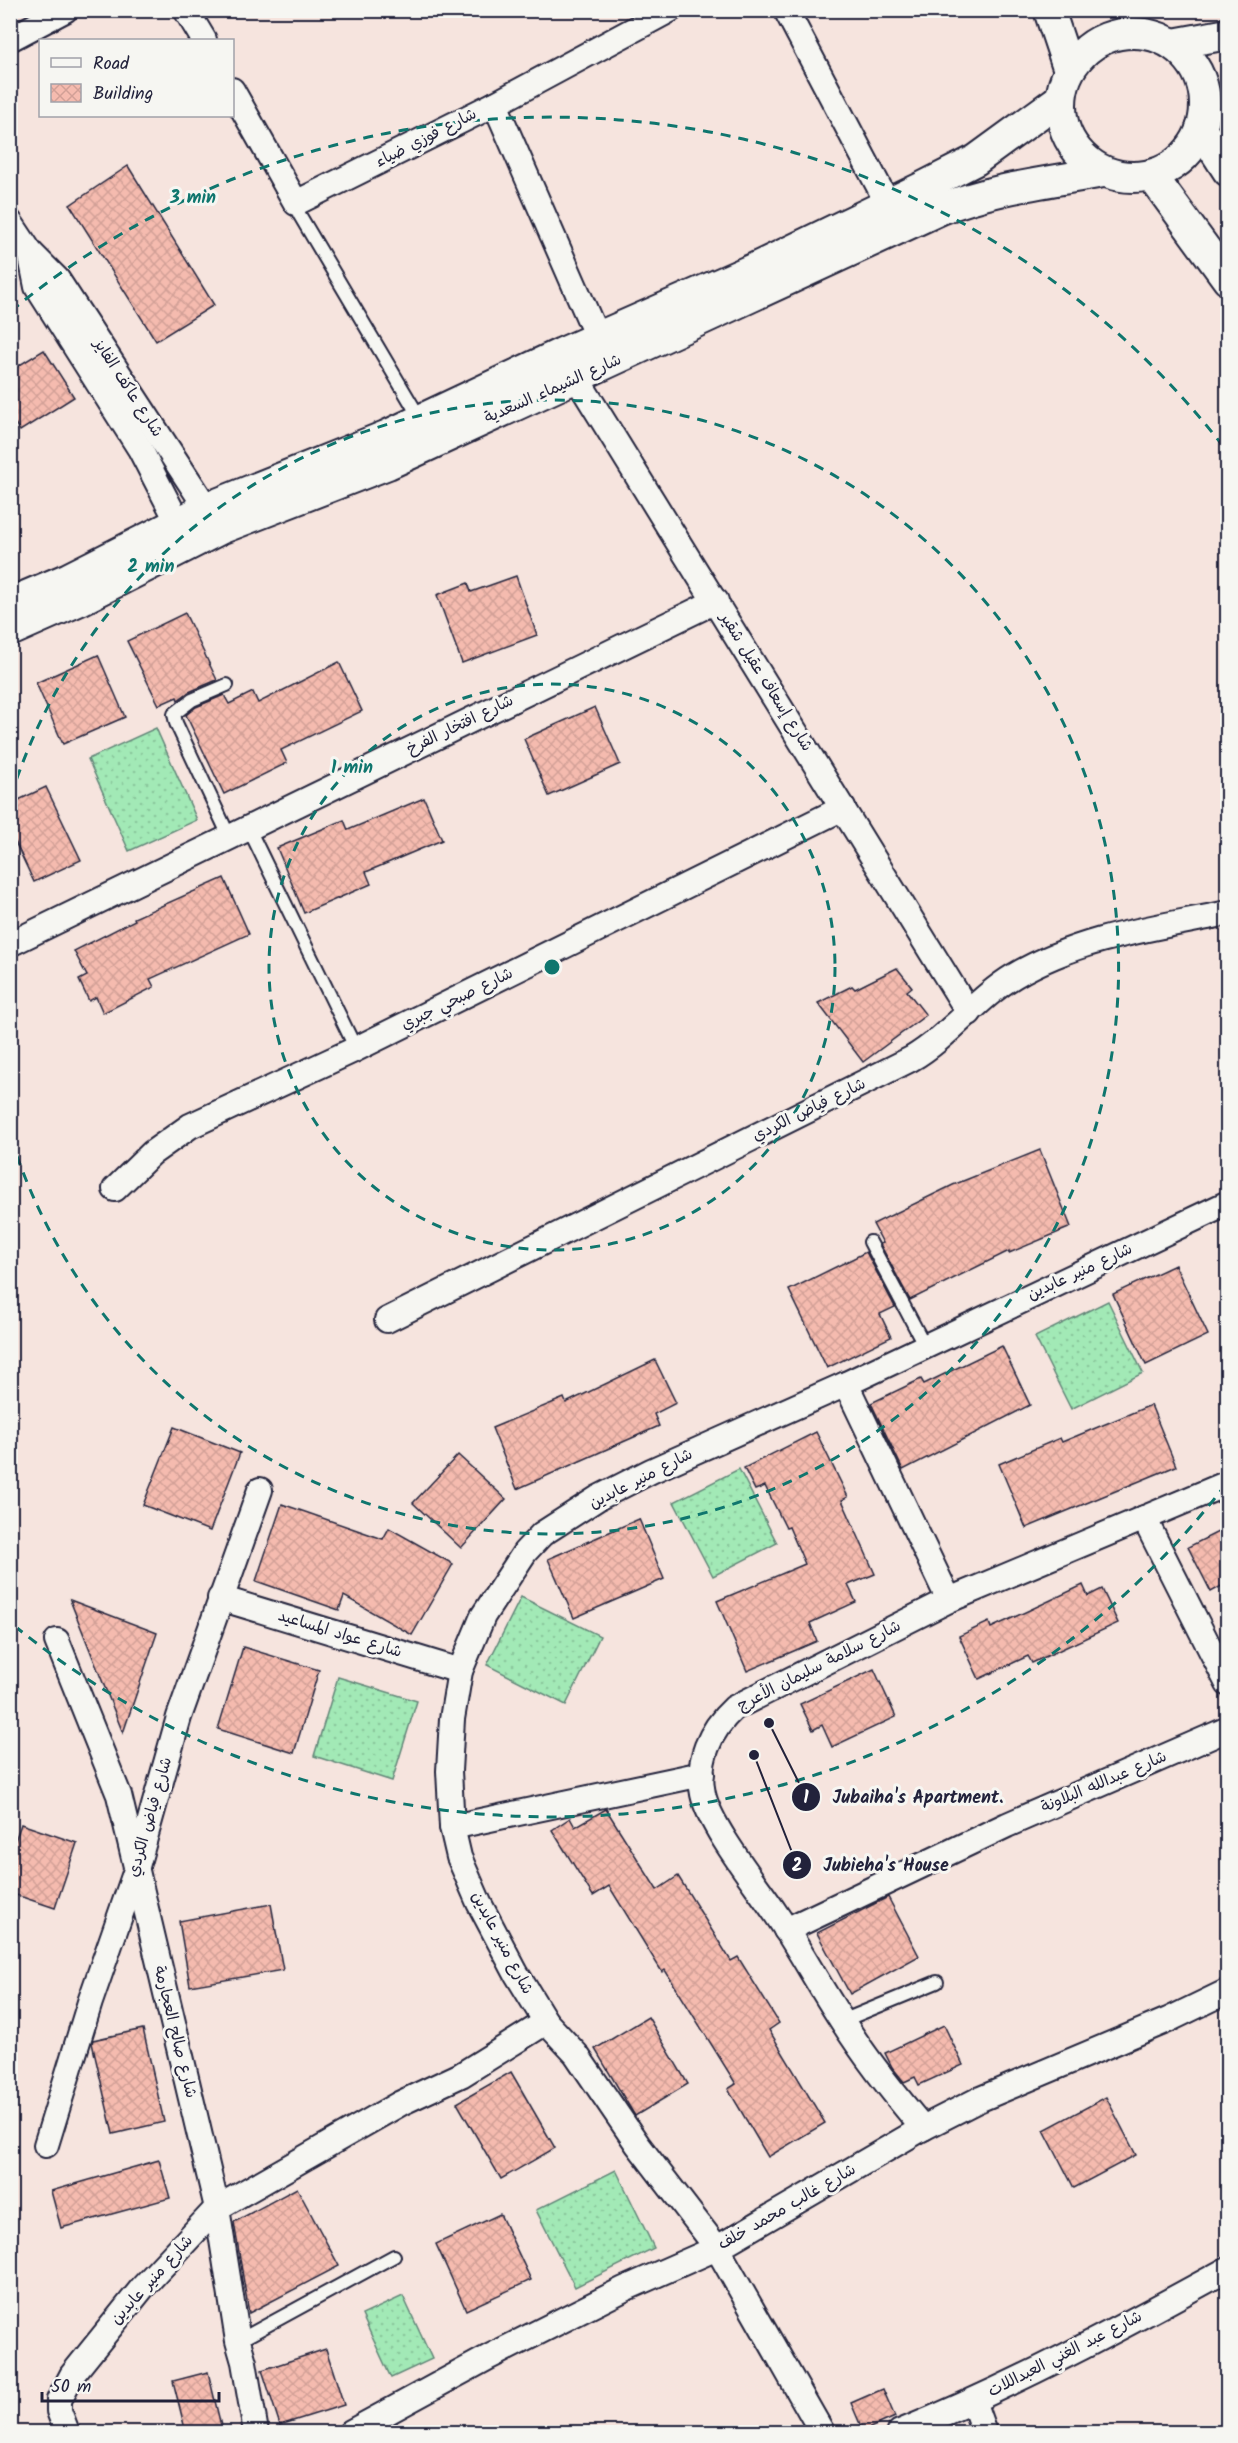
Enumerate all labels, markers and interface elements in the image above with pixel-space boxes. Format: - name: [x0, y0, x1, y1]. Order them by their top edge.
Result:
- legend: [39, 39, 234, 117]
- text: Road: [93, 50, 130, 79]
- text: Building: [93, 80, 153, 109]
- street label: شارع فوزي ضياء: [371, 102, 481, 174]
- text: 3 min: [169, 184, 216, 213]
- street label: شارع عاكف الفايز: [86, 332, 169, 442]
- street label: شارع الشيماء السعدية: [480, 348, 626, 430]
- text: 2 min: [128, 553, 174, 582]
- street label: شارع إسعاف عقيل شقير: [712, 606, 819, 756]
- street label: شارع افتخار الفرخ: [402, 688, 518, 762]
- text: 1 min: [331, 754, 373, 783]
- centre of rings: [542, 957, 562, 977]
- street label: شارع صبحي جبري: [397, 961, 518, 1038]
- street label: شارع فياض الكردي: [748, 1072, 870, 1148]
- street label: شارع منير عابدين: [1023, 1237, 1137, 1307]
- street label: شارع منير عابدين: [585, 1442, 697, 1516]
- street label: شارع عواد المساعيد: [275, 1603, 405, 1665]
- street label: شارع سلامة سليمان الأعرج: [733, 1614, 905, 1718]
- street label: شارع عبدالله البلاونة: [1037, 1744, 1171, 1820]
- street label: شارع فياض الكردي: [121, 1754, 179, 1880]
- callout: Jubaiha's Apartment.: [791, 1779, 1016, 1815]
- text: 1: [803, 1784, 809, 1813]
- text: Jubaiha's Apartment.: [833, 1784, 1003, 1813]
- callout: Jubieha's House: [782, 1847, 961, 1883]
- text: 2: [792, 1852, 802, 1881]
- text: Jubieha's House: [823, 1852, 949, 1881]
- street label: شارع منير عابدين: [464, 1887, 540, 1999]
- street label: شارع صالح العجارمة: [146, 1963, 204, 2101]
- street label: شارع غالب محمد خلف: [713, 2157, 861, 2257]
- street label: شارع منير عابدين: [105, 2229, 199, 2331]
- street label: شارع عبد الغني العبداللات: [983, 2304, 1147, 2405]
- scale bar: [42, 2365, 219, 2403]
- text: 50 m: [51, 2373, 91, 2402]

